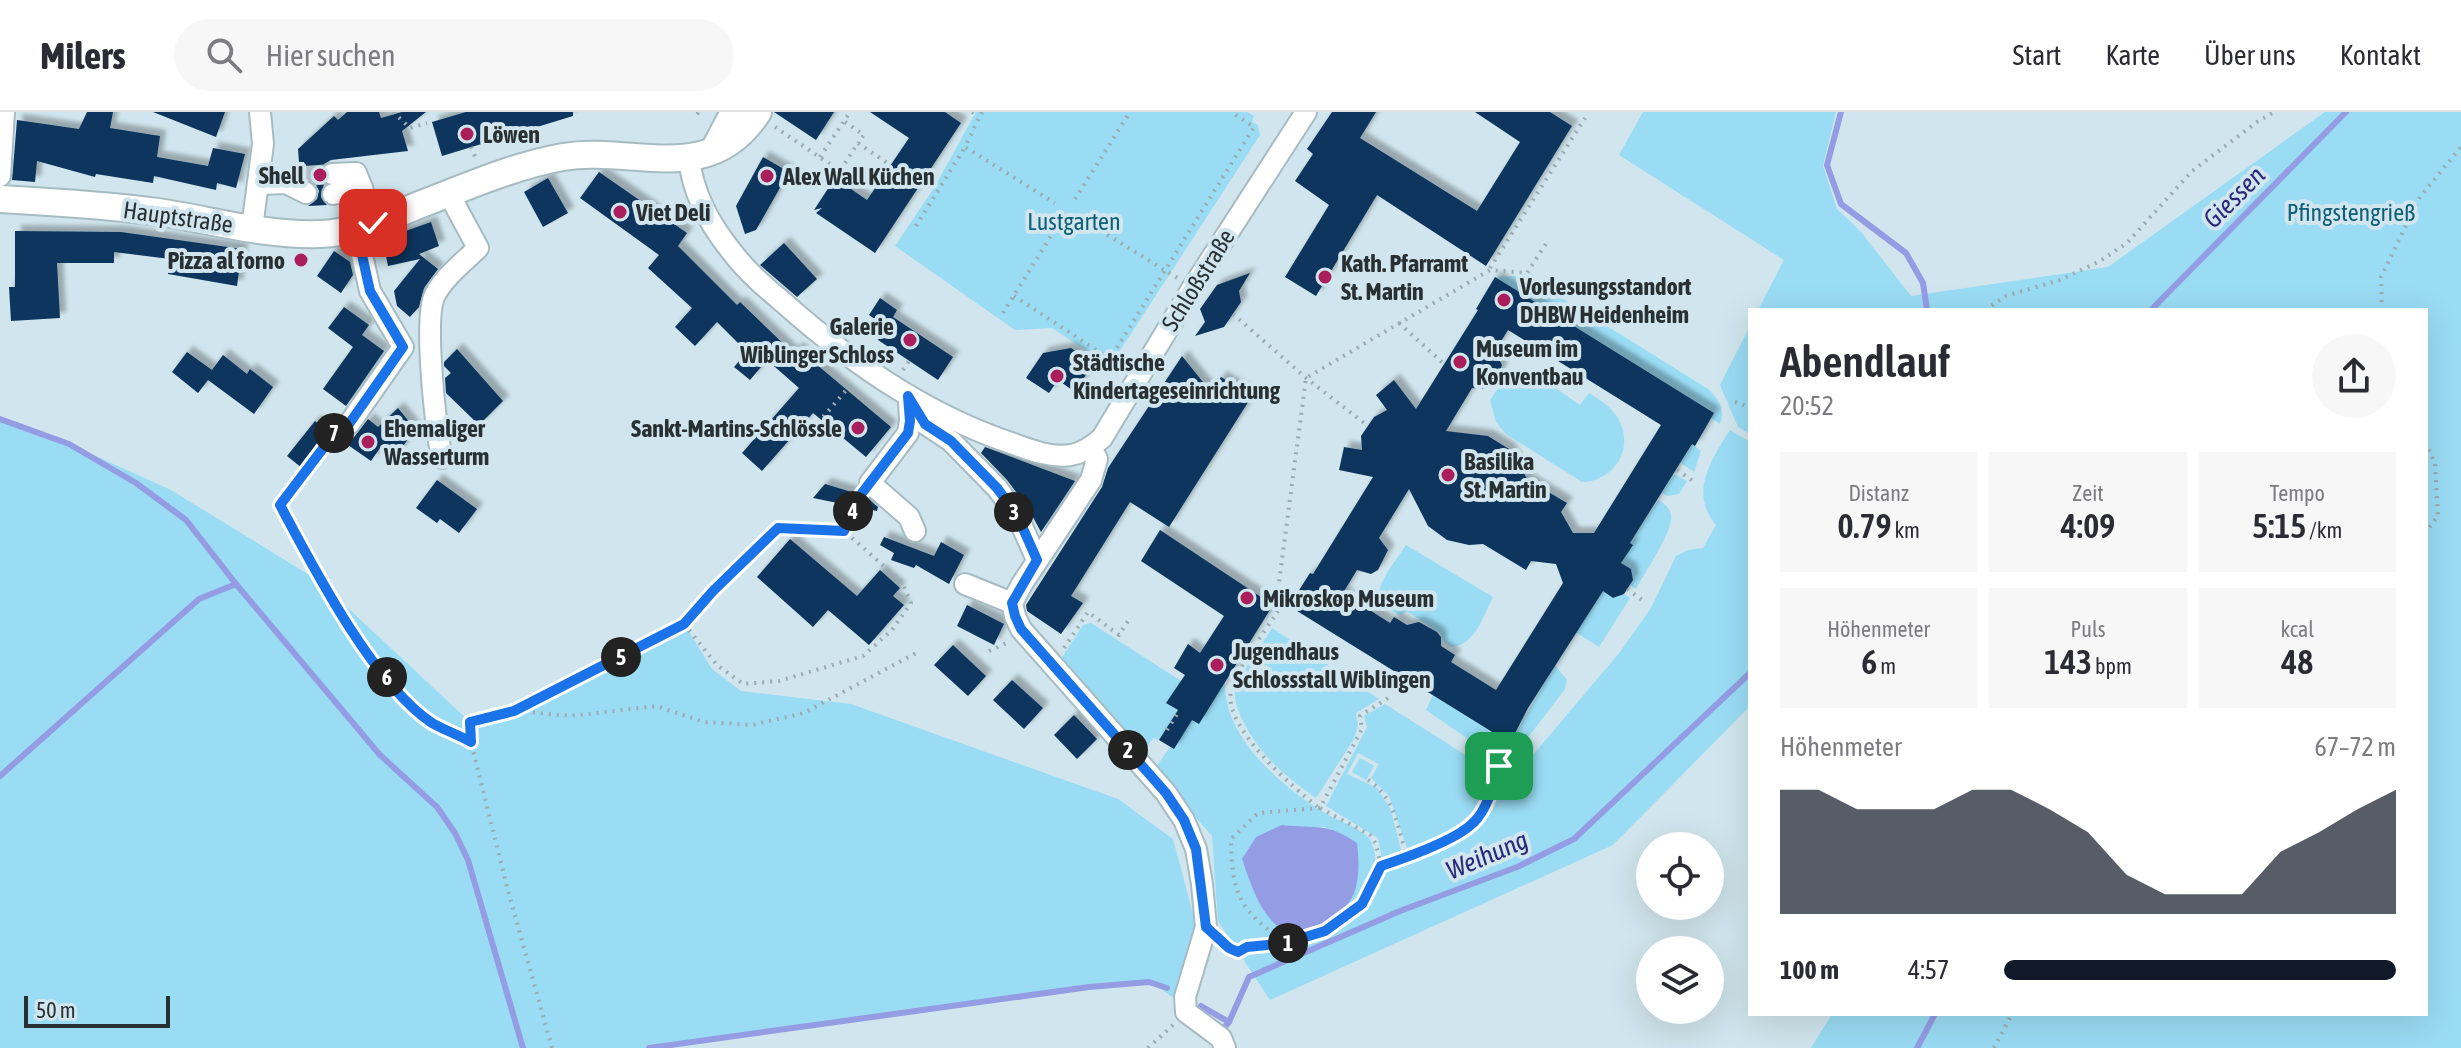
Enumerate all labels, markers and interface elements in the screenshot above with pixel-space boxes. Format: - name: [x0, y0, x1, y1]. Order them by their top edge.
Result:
- search box: [174, 19, 734, 91]
- icon: search: [202, 33, 246, 77]
- text: Milers: [40, 34, 126, 77]
- text: Hier suchen: [266, 38, 396, 72]
- text: Start: [2012, 39, 2061, 71]
- text: Karte: [2105, 39, 2160, 71]
- text: Über uns: [2204, 39, 2296, 71]
- text: Kontakt: [2340, 39, 2421, 71]
- place label: Löwen: [483, 121, 540, 148]
- marker: Löwen: [458, 125, 476, 143]
- water label: Giessen: [2197, 160, 2271, 234]
- place label: Shell: [259, 162, 305, 189]
- place label: Alex Wall Küchen: [782, 163, 935, 190]
- marker: Shell: [311, 166, 329, 184]
- marker: Alex Wall Küchen: [758, 167, 776, 185]
- pin: [339, 189, 407, 257]
- street label: Hauptstraße: [122, 196, 234, 238]
- place label: Viet Deli: [635, 199, 711, 226]
- park label: Pfingstengrieß: [2287, 199, 2415, 226]
- icon: check: [351, 201, 395, 245]
- marker: Viet Deli: [611, 203, 629, 221]
- park label: Lustgarten: [1027, 208, 1121, 235]
- street label: Schloßstraße: [1156, 224, 1240, 336]
- place label: Pizza al forno: [168, 247, 285, 274]
- place label: Kath. Pfarramt St. Martin: [1341, 250, 1468, 305]
- marker: Pizza al forno: [292, 251, 310, 269]
- marker: Kath. Pfarramt St. Martin: [1316, 268, 1334, 286]
- place label: Vorlesungsstandort DHBW Heidenheim: [1519, 273, 1692, 328]
- marker: Vorlesungsstandort DHBW Heidenheim: [1495, 291, 1513, 309]
- place label: Galerie Wiblinger Schloss: [739, 313, 895, 368]
- marker: Galerie Wiblinger Schloss: [901, 331, 919, 349]
- button: share: [2312, 334, 2396, 418]
- place label: Museum im Konventbau: [1476, 335, 1583, 390]
- text: Abendlauf: [1780, 336, 1950, 386]
- place label: Städtische Kindertageseinrichtung: [1073, 349, 1281, 404]
- marker: Museum im Konventbau: [1451, 353, 1469, 371]
- marker: Städtische Kindertageseinrichtung: [1048, 367, 1066, 385]
- text: 20:52: [1780, 391, 1834, 421]
- pin: 7: [314, 413, 354, 453]
- place label: Ehemaliger Wasserturm: [383, 415, 489, 470]
- place label: Sankt-Martins-Schlössle: [631, 415, 842, 442]
- marker: Sankt-Martins-Schlössle: [849, 419, 867, 437]
- text: 7: [329, 420, 339, 446]
- marker: Ehemaliger Wasserturm: [359, 433, 377, 451]
- place label: Basilika St. Martin: [1464, 448, 1547, 503]
- marker: Basilika St. Martin: [1439, 466, 1457, 484]
- text: Distanz: [1849, 480, 1909, 506]
- text: Zeit: [2072, 480, 2104, 506]
- text: Tempo: [2270, 480, 2325, 506]
- pin: 4: [833, 491, 873, 531]
- pin: 3: [994, 492, 1034, 532]
- text: 4: [848, 498, 858, 524]
- text: 3: [1009, 499, 1019, 525]
- text: 0.79: [1837, 506, 1891, 545]
- text: 4:09: [2061, 506, 2115, 545]
- text: 5:15: [2252, 506, 2306, 545]
- text: km: [1891, 517, 1920, 543]
- text: /km: [2306, 517, 2342, 543]
- place label: Mikroskop Museum: [1263, 585, 1434, 612]
- marker: Mikroskop Museum: [1238, 589, 1256, 607]
- text: Höhenmeter: [1827, 616, 1930, 642]
- text: Puls: [2070, 616, 2106, 642]
- text: kcal: [2281, 616, 2314, 642]
- pin: 5: [601, 637, 641, 677]
- place label: Jugendhaus Schlossstall Wiblingen: [1232, 638, 1431, 693]
- text: 6: [1861, 642, 1877, 681]
- text: 143: [2044, 642, 2092, 681]
- text: 48: [2281, 642, 2313, 681]
- text: 5: [616, 644, 626, 670]
- text: m: [1877, 653, 1896, 679]
- text: bpm: [2092, 653, 2132, 679]
- marker: Jugendhaus Schlossstall Wiblingen: [1208, 656, 1226, 674]
- pin: 6: [367, 657, 407, 697]
- text: 6: [382, 664, 392, 690]
- pin: 2: [1108, 730, 1148, 770]
- pin: [1465, 732, 1533, 800]
- text: Höhenmeter: [1780, 732, 1902, 762]
- text: 67–72 m: [2314, 732, 2396, 762]
- text: 2: [1123, 737, 1133, 763]
- icon: arrive: [1477, 744, 1521, 788]
- water label: Weihung: [1442, 824, 1532, 886]
- map controls: [1636, 832, 1724, 1024]
- button: locate: [1636, 832, 1724, 920]
- pin: 1: [1268, 923, 1308, 963]
- text: 1: [1283, 930, 1293, 956]
- button: layers: [1636, 936, 1724, 1024]
- text: 100 m: [1780, 955, 1839, 985]
- text: 4:57: [1908, 955, 1949, 985]
- scale bar: [24, 992, 170, 1028]
- text: 50 m: [36, 997, 76, 1023]

